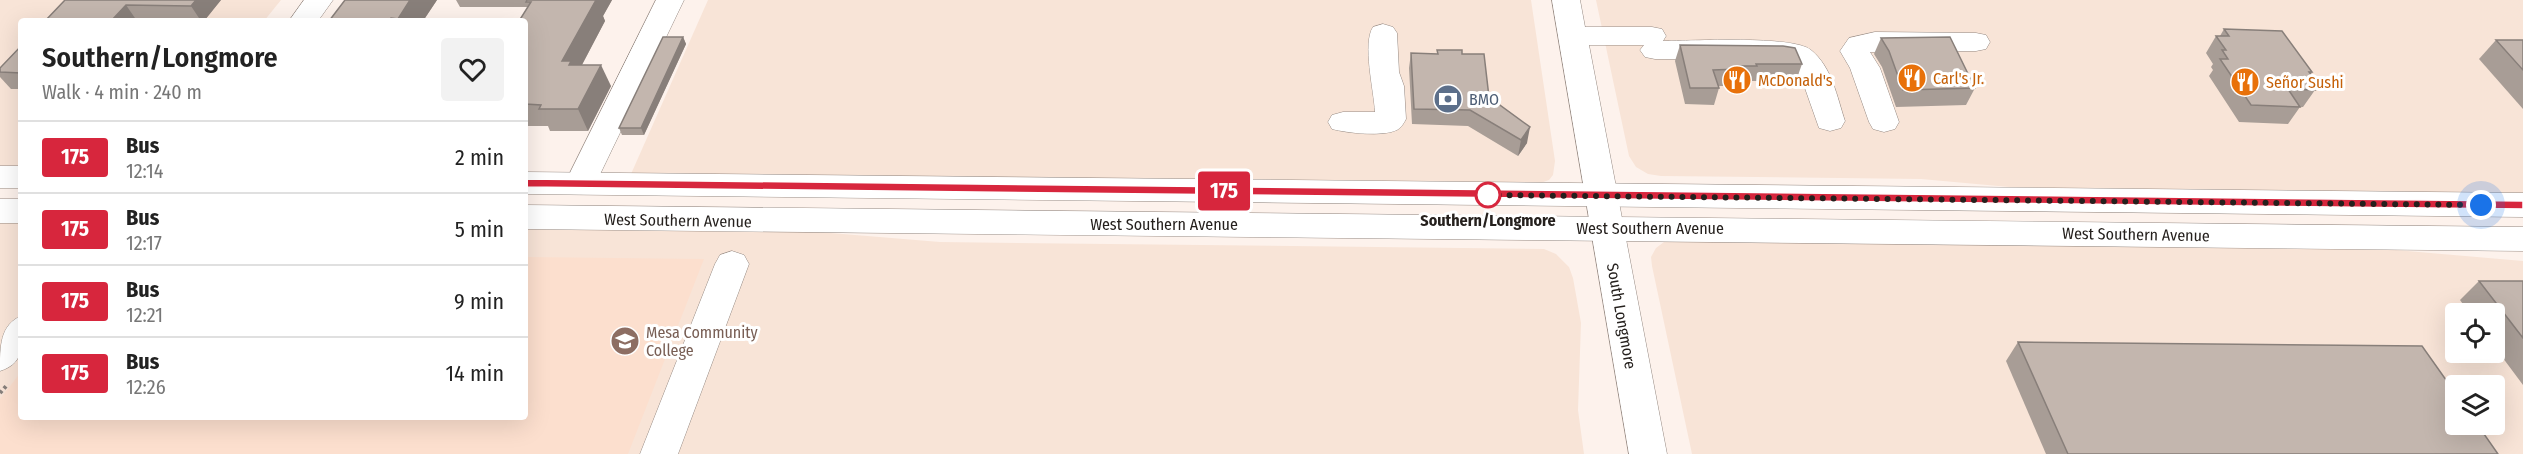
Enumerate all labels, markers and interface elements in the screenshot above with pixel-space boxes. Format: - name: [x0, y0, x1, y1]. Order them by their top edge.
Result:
- button: heart: [441, 38, 504, 101]
- text: Southern/Longmore: [42, 41, 278, 74]
- restaurant icon: Carl's Jr.: [1896, 62, 1928, 94]
- restaurant icon: McDonald's: [1721, 64, 1753, 96]
- restaurant icon: Señor Sushi: [2229, 66, 2261, 98]
- place label: Carl's Jr.: [1933, 69, 1984, 88]
- place label: McDonald's: [1758, 71, 1833, 90]
- place label: Señor Sushi: [2266, 73, 2344, 92]
- text: Walk · 4 min · 240 m: [42, 80, 202, 104]
- bank icon: BMO: [1432, 83, 1464, 115]
- place label: BMO: [1469, 90, 1499, 109]
- text: Bus: [126, 132, 159, 159]
- text: 175: [61, 144, 89, 170]
- text: 2 min: [455, 144, 504, 171]
- text: 12:14: [126, 159, 164, 183]
- line badge: 175: [1190, 172, 1258, 210]
- text: 175: [1210, 178, 1238, 204]
- marker: Southern/Longmore: [1475, 182, 1501, 208]
- your location: [2466, 190, 2496, 220]
- text: Bus: [126, 204, 159, 231]
- street label: West Southern Avenue: [604, 210, 752, 231]
- place label: Southern/Longmore: [1420, 211, 1556, 230]
- street label: West Southern Avenue: [1090, 215, 1238, 234]
- text: 175: [61, 216, 89, 242]
- text: 5 min: [455, 216, 504, 243]
- street label: West Southern Avenue: [1576, 219, 1724, 238]
- street label: West Southern Avenue: [2062, 224, 2210, 245]
- text: 12:17: [126, 231, 162, 255]
- street label: South Longmore: [1603, 262, 1640, 371]
- text: Bus: [126, 276, 159, 303]
- text: 175: [61, 288, 89, 314]
- text: 9 min: [454, 288, 504, 315]
- text: 12:21: [126, 303, 163, 327]
- map controls: [2445, 303, 2505, 435]
- button: locate: [2445, 303, 2505, 363]
- place label: Mesa Community College: [646, 323, 758, 360]
- school or university icon: Mesa Community College: [609, 325, 641, 357]
- text: Bus: [126, 348, 159, 375]
- text: 175: [61, 360, 89, 386]
- text: 14 min: [446, 360, 504, 387]
- text: 12:26: [126, 375, 166, 399]
- button: layers: [2445, 375, 2505, 435]

